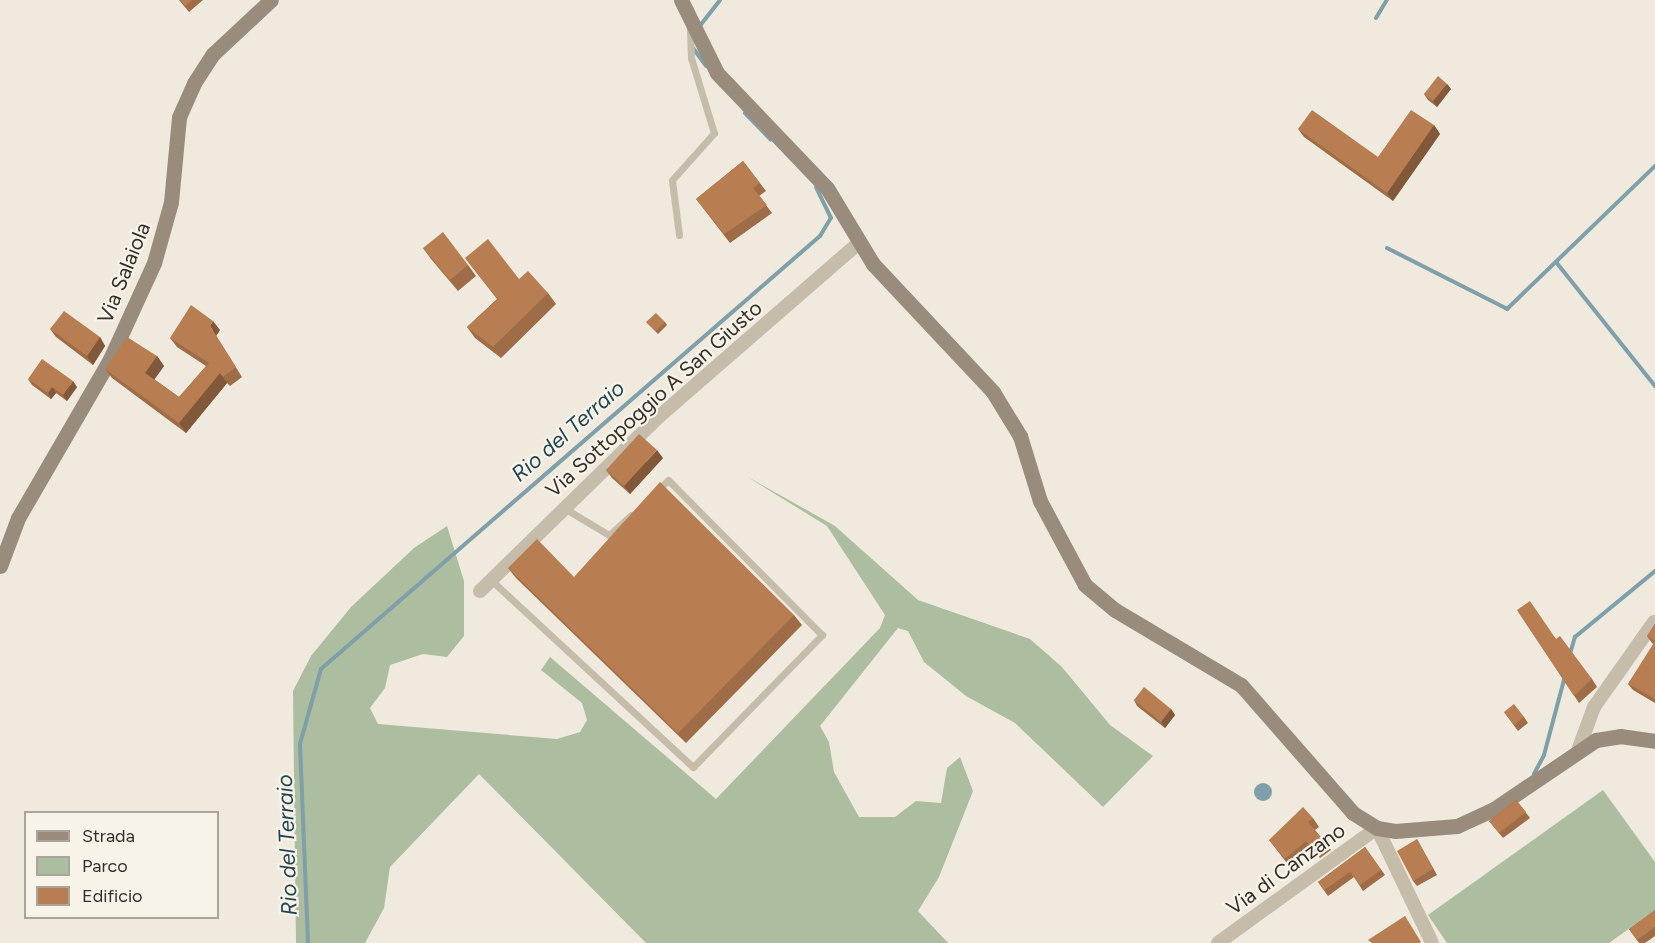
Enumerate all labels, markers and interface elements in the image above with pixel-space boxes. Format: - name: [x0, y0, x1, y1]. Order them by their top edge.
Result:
- street label: Via Salaiola: [92, 219, 156, 327]
- street label: Via Sottopoggio A San Giusto: [541, 295, 767, 503]
- water label: Rio del Terraio: [506, 375, 630, 487]
- water label: Rio del Terraio: [271, 774, 303, 916]
- legend: [24, 811, 219, 919]
- street label: Via di Canzano: [1222, 818, 1350, 920]
- text: Strada: [82, 825, 135, 847]
- text: Parco: [82, 855, 128, 877]
- text: Edificio: [82, 885, 143, 907]

